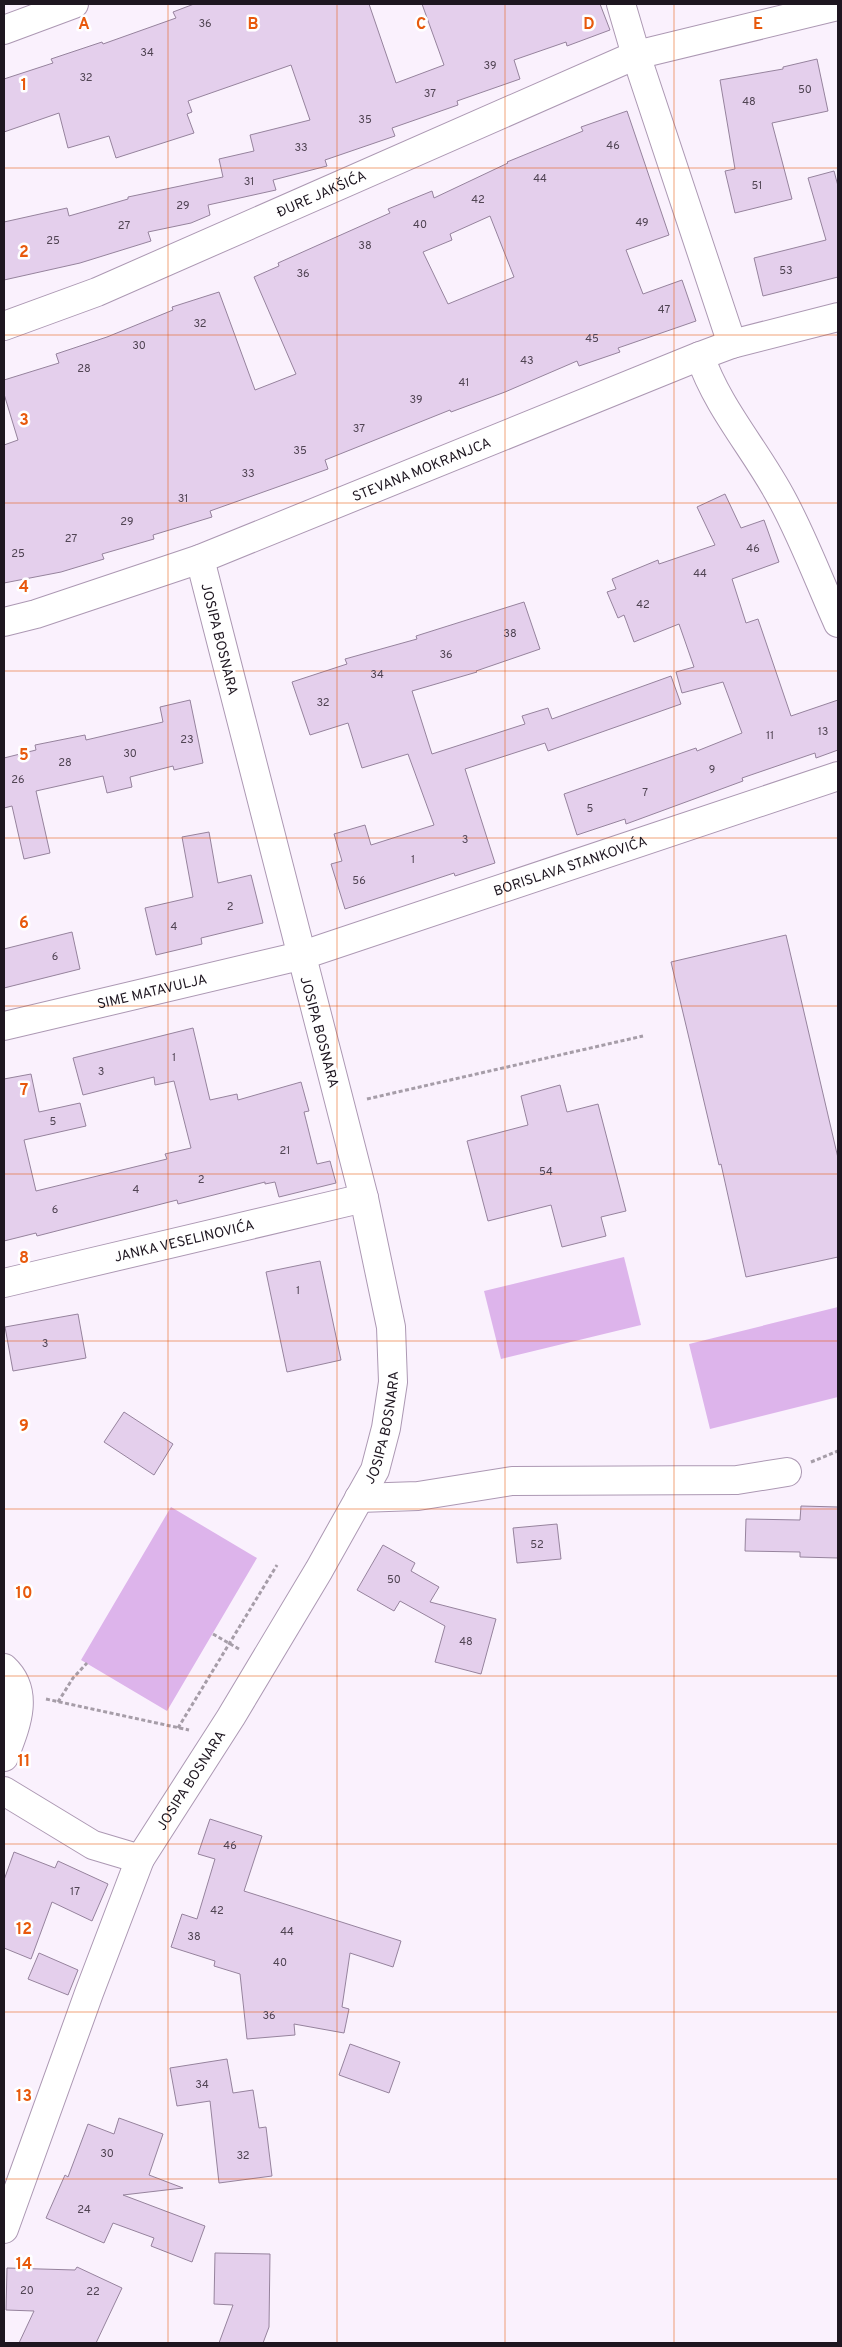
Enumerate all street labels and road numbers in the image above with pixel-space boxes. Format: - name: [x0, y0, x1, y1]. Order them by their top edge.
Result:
- street label: ĐURE JAKŠIĆA: [274, 168, 369, 222]
- street label: STEVANA MOKRANJCA: [350, 435, 494, 506]
- street label: JOSIPA BOSNARA: [196, 582, 241, 697]
- street label: BORISLAVA STANKOVIĆA: [492, 833, 650, 901]
- street label: SIME MATAVULJA: [96, 971, 209, 1014]
- street label: JOSIPA BOSNARA: [295, 975, 342, 1090]
- street label: JANKA VESELINOVIĆA: [113, 1217, 256, 1267]
- street label: JOSIPA BOSNARA: [362, 1371, 403, 1487]
- street label: JOSIPA BOSNARA: [154, 1728, 230, 1834]

